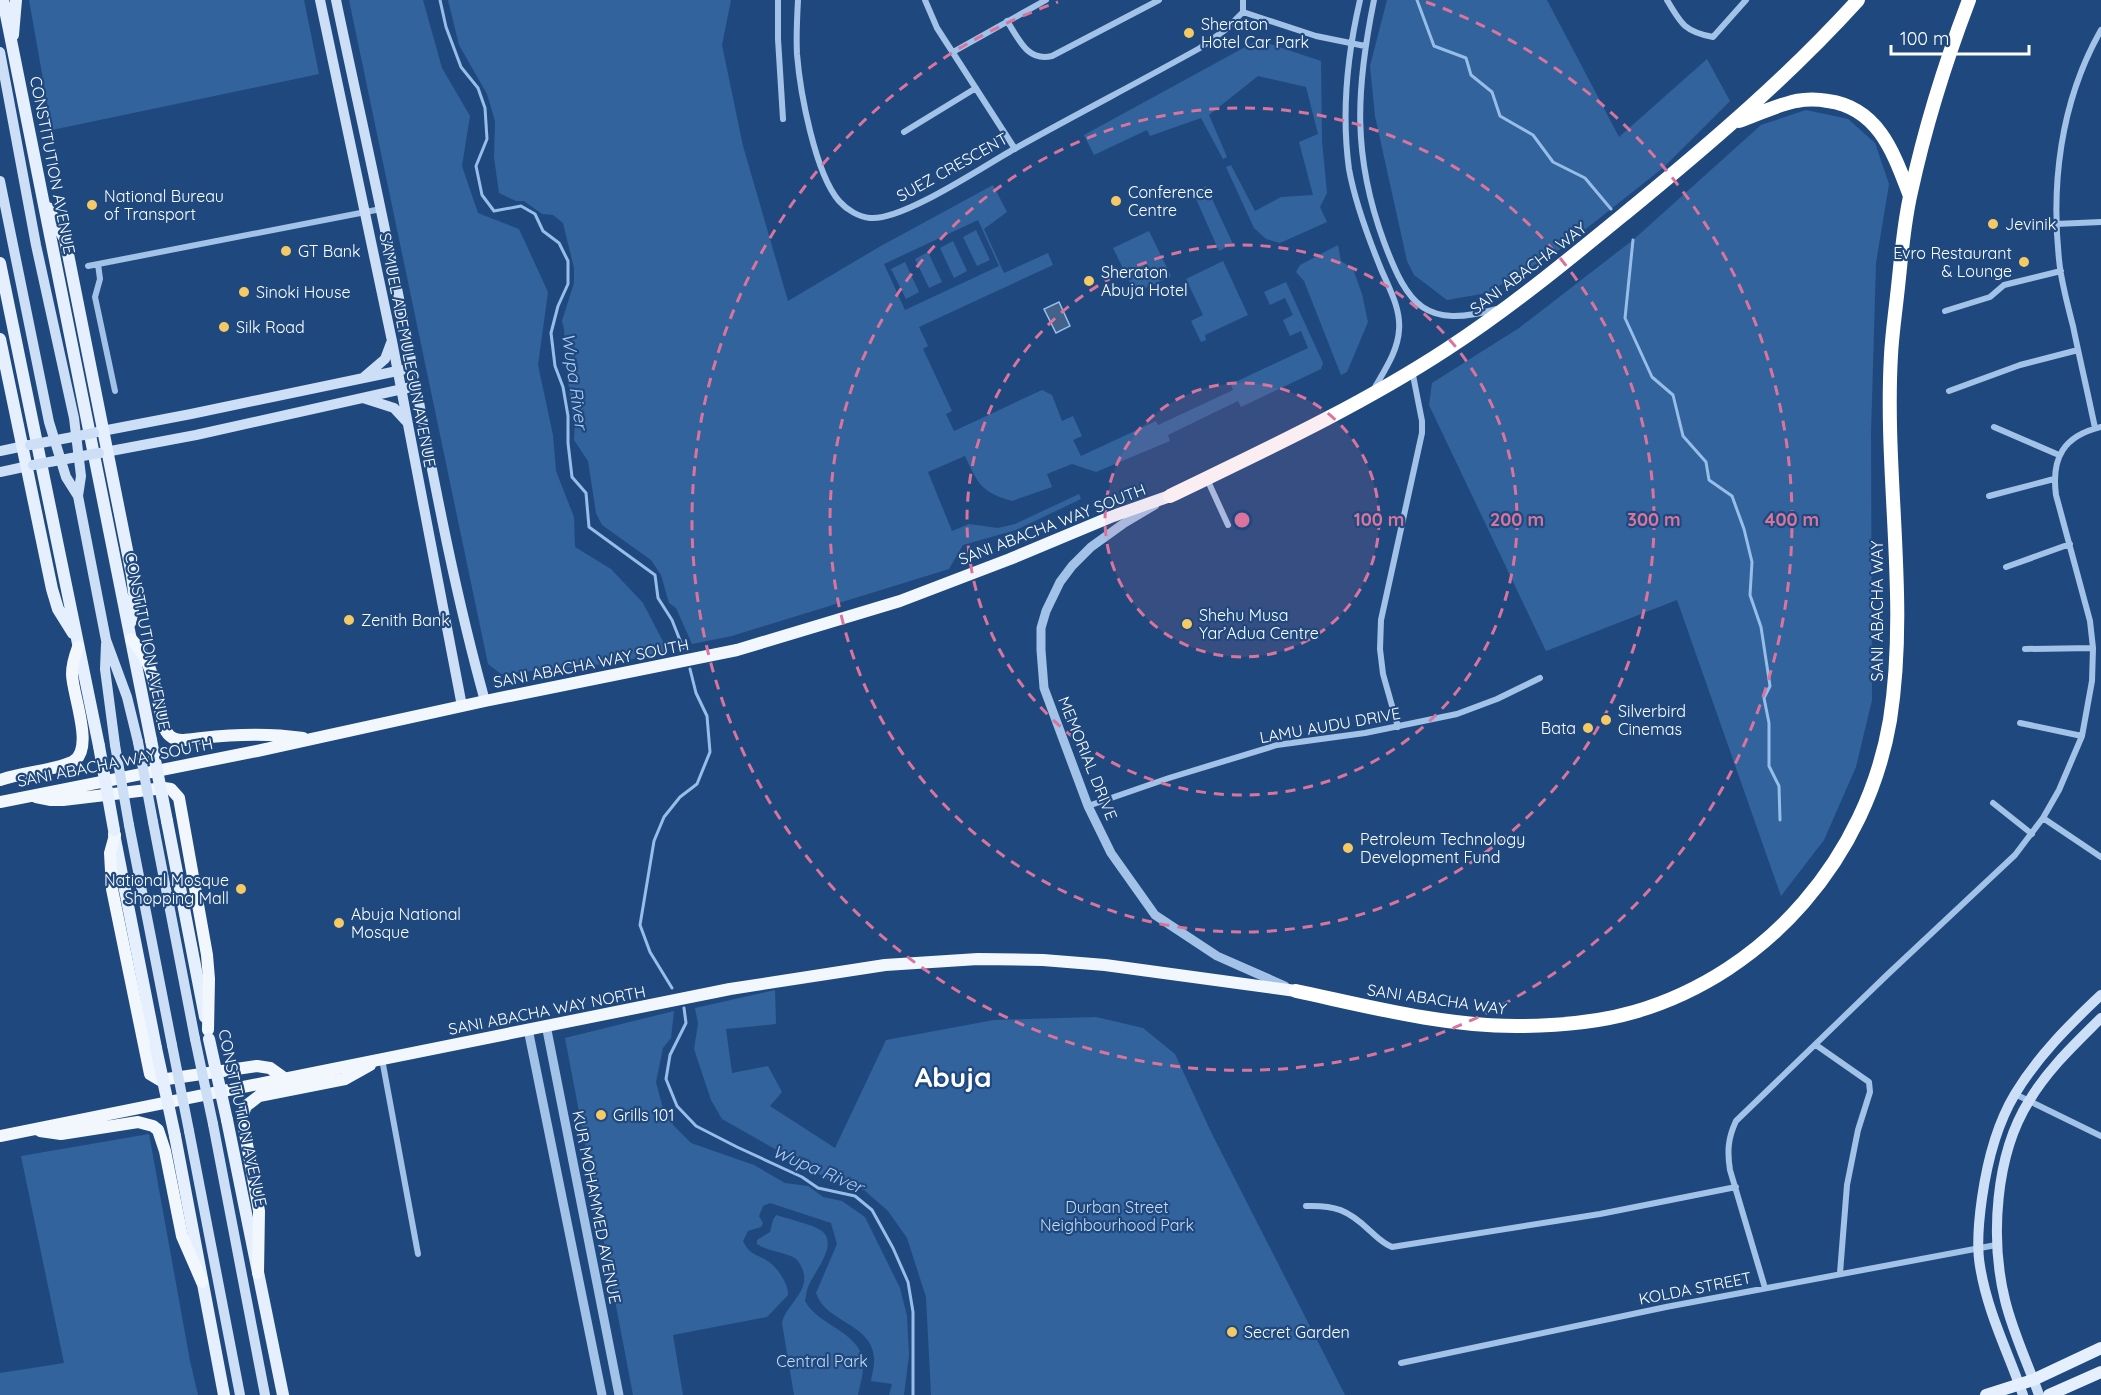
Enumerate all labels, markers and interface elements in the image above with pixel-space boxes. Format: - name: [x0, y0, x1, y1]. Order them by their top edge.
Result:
- place label: Sheraton Hotel Car Park: [1201, 14, 1309, 52]
- scale bar: [1891, 18, 2029, 56]
- marker: Sheraton Hotel Car Park: [1182, 26, 1196, 40]
- text: 100 m: [1900, 27, 1949, 50]
- street label: CONSTITUTION AVENUE: [26, 74, 80, 256]
- street label: SUEZ CRESCENT: [893, 128, 1011, 206]
- place label: Conference Centre: [1128, 182, 1213, 220]
- place label: National Bureau of Transport: [104, 186, 224, 224]
- marker: Conference Centre: [1109, 194, 1123, 208]
- marker: National Bureau of Transport: [85, 198, 99, 212]
- place label: Jevinik: [2005, 214, 2056, 234]
- marker: Jevinik: [1986, 217, 2000, 231]
- street label: SANI ABACHA WAY: [1466, 218, 1590, 318]
- street label: SAMUEL ADEMULEGUN AVENUE: [375, 231, 441, 469]
- place label: GT Bank: [298, 241, 361, 261]
- place label: Evro Restaurant & Lounge: [1893, 243, 2012, 281]
- marker: GT Bank: [279, 244, 293, 258]
- marker: Evro Restaurant & Lounge: [2017, 255, 2031, 269]
- place label: Sheraton Abuja Hotel: [1101, 262, 1188, 300]
- marker: Sheraton Abuja Hotel: [1082, 274, 1096, 288]
- place label: Sinoki House: [256, 282, 351, 302]
- marker: Sinoki House: [237, 285, 251, 299]
- place label: Silk Road: [236, 317, 305, 337]
- marker: Silk Road: [217, 320, 231, 334]
- water label: Wupa River: [557, 332, 593, 432]
- street label: SANI ABACHA WAY SOUTH: [956, 479, 1148, 569]
- text: 100 m: [1354, 508, 1404, 531]
- text: 200 m: [1490, 508, 1544, 531]
- text: 300 m: [1627, 508, 1681, 531]
- text: 400 m: [1765, 508, 1819, 531]
- centre of rings: [1232, 510, 1252, 530]
- street label: SANI ABACHA WAY: [1867, 541, 1887, 681]
- street label: CONSTITUTION AVENUE: [121, 550, 175, 732]
- place label: Shehu Musa Yar’Adua Centre: [1199, 605, 1319, 643]
- place label: Zenith Bank: [361, 610, 450, 630]
- marker: Zenith Bank: [342, 613, 356, 627]
- marker: Shehu Musa Yar’Adua Centre: [1180, 617, 1194, 631]
- street label: SANI ABACHA WAY SOUTH: [491, 634, 691, 692]
- street label: MEMORIAL DRIVE: [1054, 693, 1122, 823]
- place label: Silverbird Cinemas: [1618, 701, 1686, 739]
- street label: LAMU AUDU DRIVE: [1258, 703, 1402, 747]
- marker: Silverbird Cinemas: [1599, 713, 1613, 727]
- place label: Bata: [1541, 718, 1576, 738]
- marker: Bata: [1581, 721, 1595, 735]
- street label: SANI ABACHA WAY SOUTH: [15, 733, 215, 791]
- place label: Petroleum Technology Development Fund: [1360, 829, 1525, 867]
- marker: Petroleum Technology Development Fund: [1341, 841, 1355, 855]
- place label: National Mosque Shopping Mall: [104, 870, 229, 908]
- marker: National Mosque Shopping Mall: [234, 882, 248, 896]
- place label: Abuja National Mosque: [351, 904, 461, 942]
- marker: Abuja National Mosque: [332, 916, 346, 930]
- street label: SANI ABACHA WAY: [1366, 979, 1508, 1019]
- street label: SANI ABACHA WAY NORTH: [447, 981, 647, 1039]
- street label: CONSTITUTION AVENUE: [214, 1028, 272, 1208]
- district label: Abuja: [914, 1059, 992, 1094]
- place label: Grills 101: [613, 1105, 674, 1125]
- marker: Grills 101: [594, 1108, 608, 1122]
- street label: KUR MOHAMMED AVENUE: [568, 1109, 626, 1305]
- water label: Wupa River: [769, 1140, 869, 1199]
- park label: Durban Street Neighbourhood Park: [1040, 1197, 1194, 1235]
- street label: KOLDA STREET: [1637, 1267, 1753, 1309]
- place label: Secret Garden: [1244, 1322, 1350, 1342]
- marker: Secret Garden: [1225, 1325, 1239, 1339]
- park label: Central Park: [776, 1351, 868, 1371]

